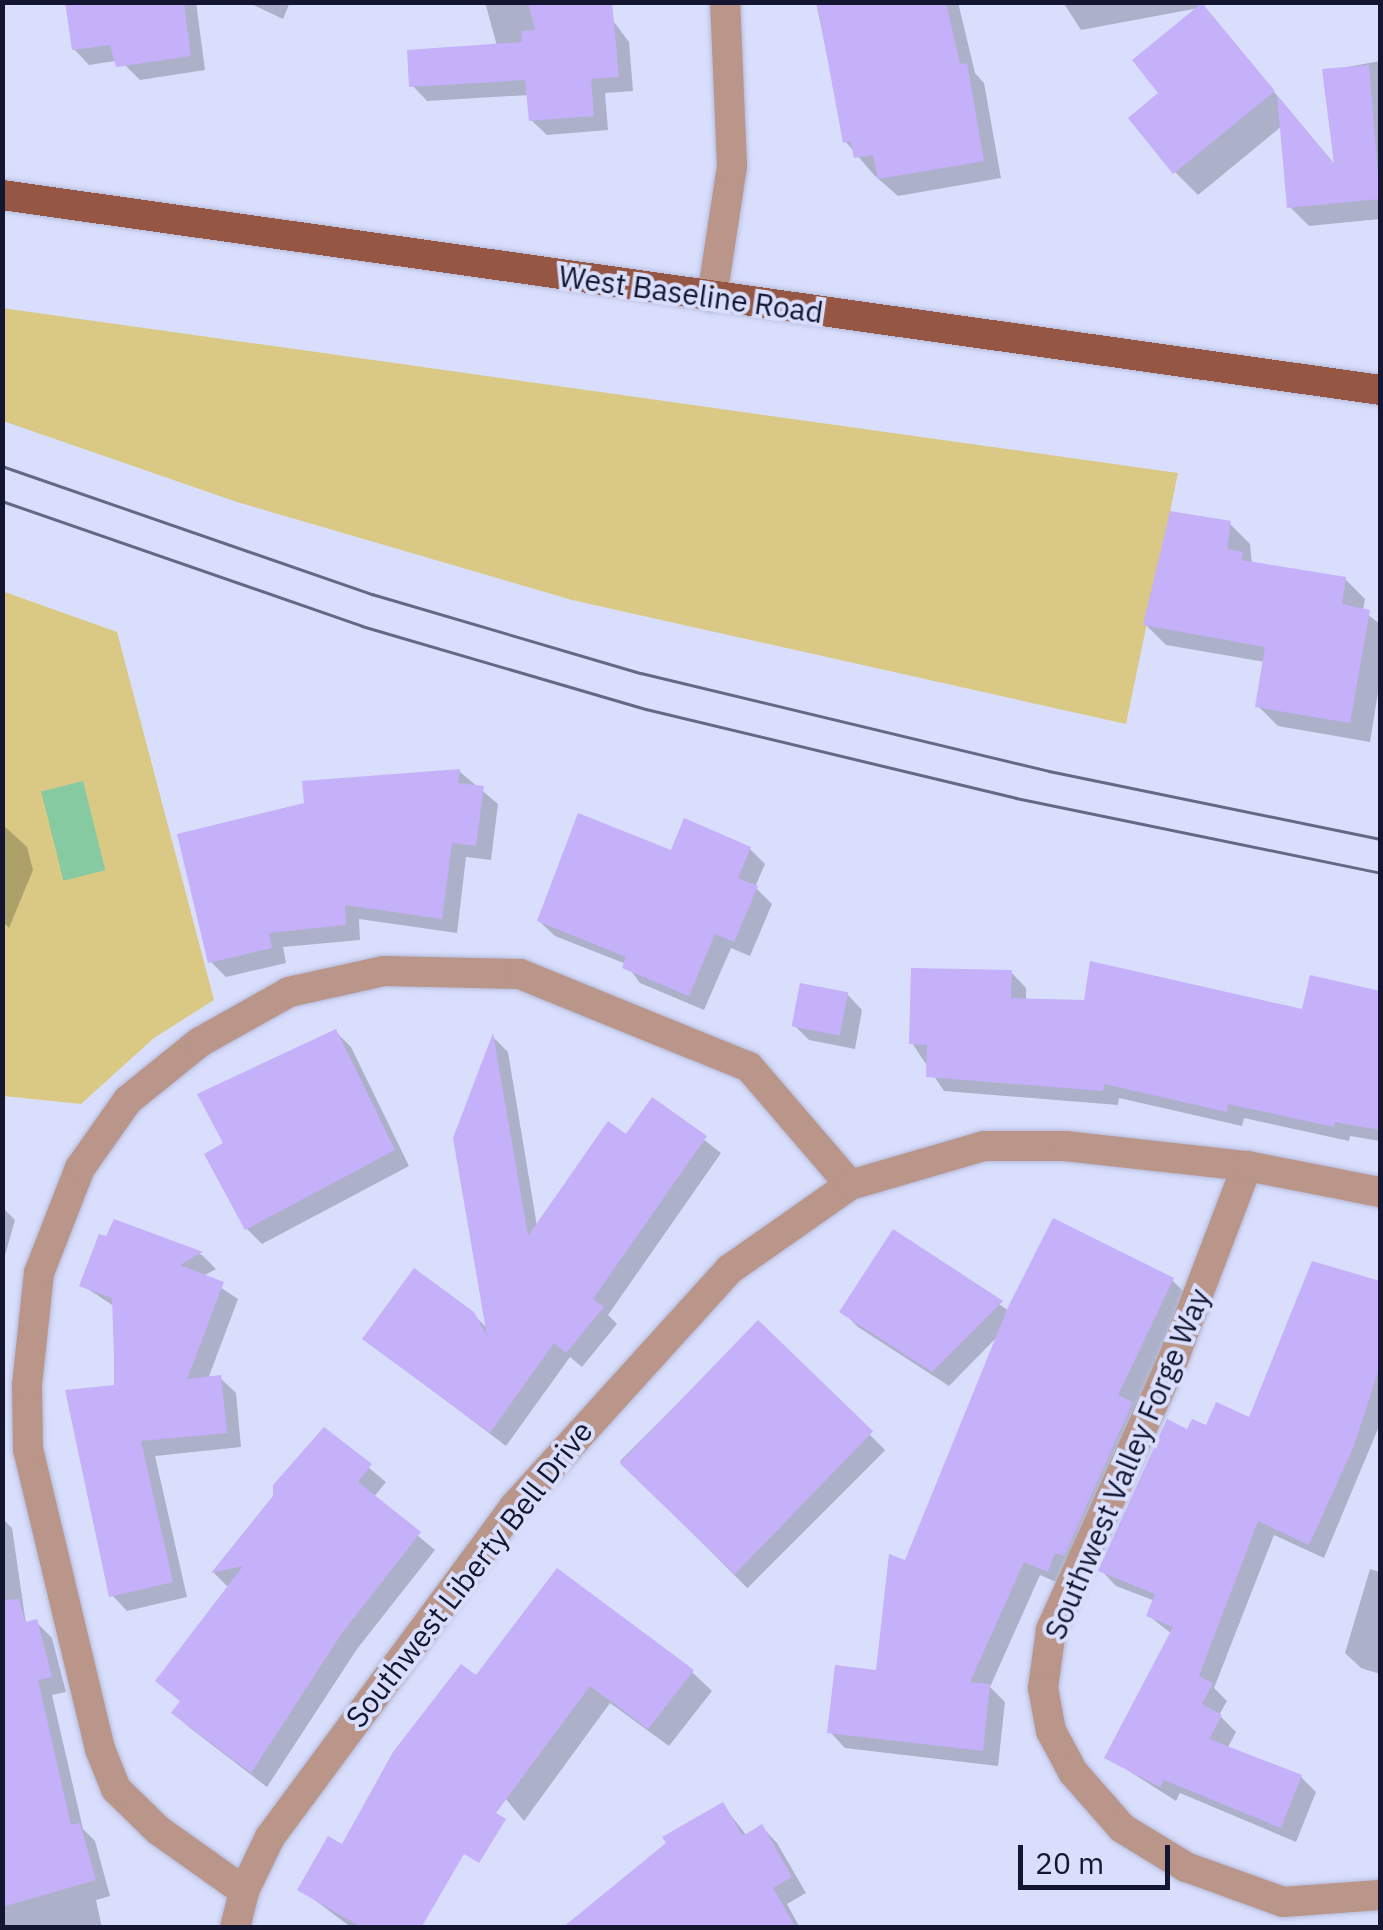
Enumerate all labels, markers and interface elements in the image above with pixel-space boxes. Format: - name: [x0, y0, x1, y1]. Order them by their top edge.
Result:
- street label: West Baseline Road: [556, 258, 826, 330]
- street label: Southwest Valley Forge Way: [1037, 1283, 1217, 1645]
- street label: Southwest Liberty Bell Drive: [338, 1414, 600, 1734]
- scale bar: [1023, 1825, 1176, 1887]
- text: 20 m: [1035, 1843, 1104, 1882]

